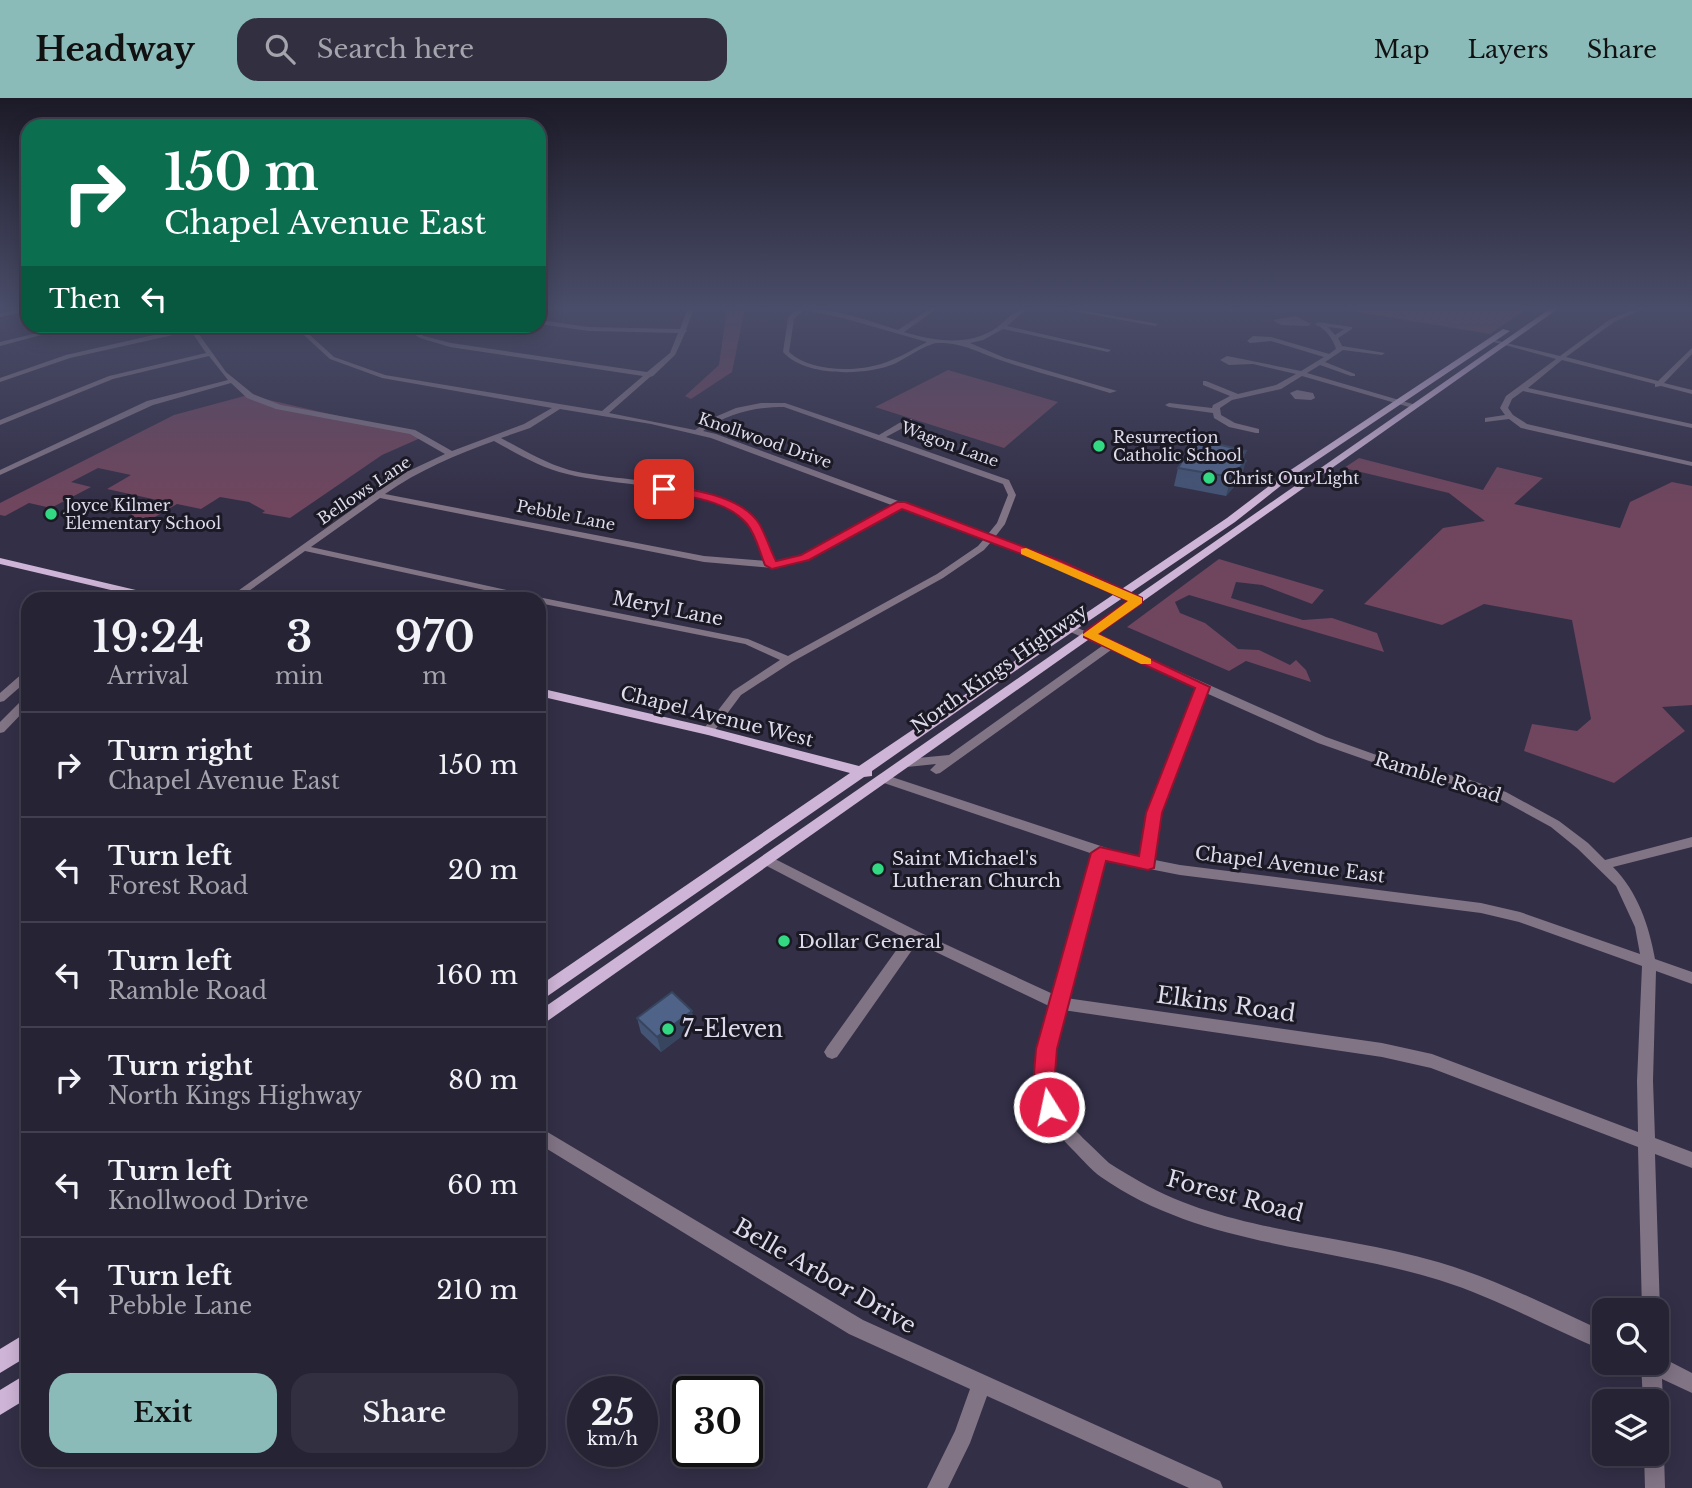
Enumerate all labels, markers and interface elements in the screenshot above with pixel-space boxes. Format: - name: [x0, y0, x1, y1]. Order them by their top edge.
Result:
- search box: [237, 18, 727, 81]
- text: Headway: [35, 29, 195, 70]
- icon: search: [261, 30, 299, 68]
- text: Search here: [317, 33, 474, 65]
- text: Map: [1374, 35, 1430, 64]
- text: Layers: [1468, 35, 1549, 64]
- text: Share: [1587, 35, 1657, 64]
- text: 150 m: [164, 142, 319, 203]
- icon: right: [49, 147, 140, 238]
- text: Chapel Avenue East: [164, 203, 486, 243]
- icon: left: [135, 280, 173, 318]
- text: Then: [49, 283, 121, 315]
- street label: Knollwood Drive: [696, 408, 834, 472]
- street label: Wagon Lane: [897, 417, 1002, 471]
- place label: Resurrection Catholic School: [1113, 427, 1242, 465]
- marker: Resurrection Catholic School: [1091, 438, 1107, 454]
- street label: Bellows Lane: [314, 452, 414, 528]
- pin: [634, 459, 694, 519]
- place label: Christ Our Light: [1223, 468, 1359, 488]
- icon: arrive: [645, 470, 683, 508]
- marker: Christ Our Light: [1201, 470, 1217, 486]
- place label: Joyce Kilmer Elementary School: [63, 495, 221, 533]
- street label: Pebble Lane: [515, 496, 617, 534]
- marker: Joyce Kilmer Elementary School: [43, 506, 59, 522]
- street label: Meryl Lane: [611, 587, 725, 630]
- street label: North Kings Highway: [907, 599, 1092, 738]
- text: 19:24: [92, 611, 204, 663]
- text: 3: [286, 611, 312, 663]
- text: 970: [394, 611, 475, 663]
- text: Arrival: [107, 662, 189, 690]
- text: min: [275, 662, 323, 690]
- text: m: [422, 662, 447, 690]
- street label: Chapel Avenue West: [618, 681, 817, 752]
- text: Turn right: [108, 735, 253, 767]
- icon: right: [49, 746, 87, 784]
- street label: Ramble Road: [1372, 747, 1504, 808]
- text: 150 m: [438, 749, 518, 781]
- text: Chapel Avenue East: [108, 767, 340, 795]
- text: Turn left: [108, 840, 232, 872]
- street label: Chapel Avenue East: [1194, 841, 1387, 888]
- place label: Saint Michael's Lutheran Church: [892, 847, 1061, 892]
- icon: left: [49, 851, 87, 889]
- text: 20 m: [448, 854, 518, 886]
- marker: Saint Michael's Lutheran Church: [870, 861, 886, 877]
- text: Forest Road: [108, 872, 248, 900]
- place label: Dollar General: [798, 930, 941, 953]
- marker: Dollar General: [776, 933, 792, 949]
- text: Turn left: [108, 945, 232, 977]
- icon: left: [49, 956, 87, 994]
- text: 160 m: [436, 959, 518, 991]
- text: Ramble Road: [108, 977, 267, 1005]
- street label: Elkins Road: [1155, 980, 1297, 1028]
- place label: 7-Eleven: [682, 1015, 783, 1043]
- marker: 7-Eleven: [660, 1021, 676, 1037]
- text: Turn right: [108, 1050, 253, 1082]
- icon: right: [49, 1061, 87, 1099]
- text: 80 m: [448, 1064, 518, 1096]
- position arrow: [1012, 1070, 1086, 1144]
- text: North Kings Highway: [108, 1082, 362, 1110]
- text: Turn left: [108, 1155, 232, 1187]
- street label: Forest Road: [1164, 1164, 1306, 1228]
- icon: left: [49, 1166, 87, 1204]
- text: 60 m: [447, 1169, 518, 1201]
- text: Knollwood Drive: [108, 1187, 309, 1215]
- street label: Belle Arbor Drive: [729, 1212, 921, 1340]
- text: Turn left: [108, 1260, 232, 1292]
- icon: left: [49, 1271, 87, 1309]
- text: 210 m: [436, 1274, 518, 1306]
- text: Pebble Lane: [108, 1292, 252, 1320]
- map controls: [1592, 1298, 1669, 1466]
- button: search: [1592, 1298, 1669, 1375]
- button: Exit: [49, 1373, 277, 1453]
- button: Share: [291, 1373, 518, 1453]
- speed limit sign: 30: [672, 1376, 763, 1467]
- button: layers: [1592, 1389, 1669, 1466]
- text: 25: [591, 1391, 634, 1434]
- text: km/h: [587, 1428, 638, 1450]

